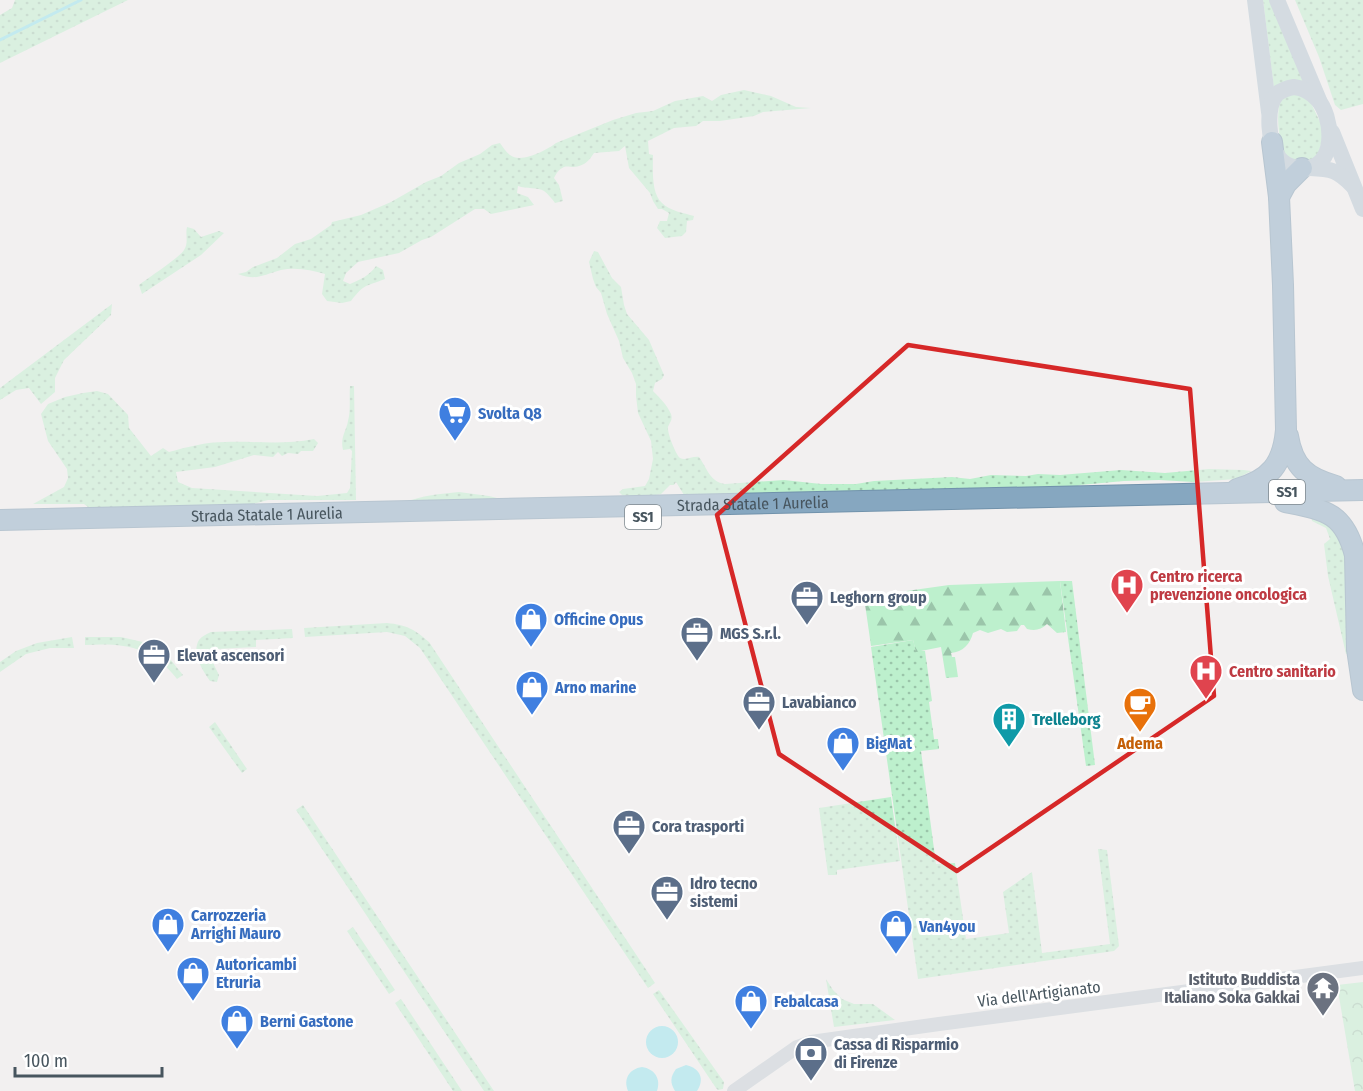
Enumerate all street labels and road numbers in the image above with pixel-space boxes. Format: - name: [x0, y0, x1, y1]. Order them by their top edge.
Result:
- road number: SS1: [1269, 480, 1305, 504]
- street label: Strada Statale 1 Aurelia: [677, 492, 829, 515]
- street label: Strada Statale 1 Aurelia: [191, 503, 343, 525]
- road number: SS1: [625, 505, 661, 529]
- street label: Via dell'Artigianato: [977, 977, 1101, 1011]

